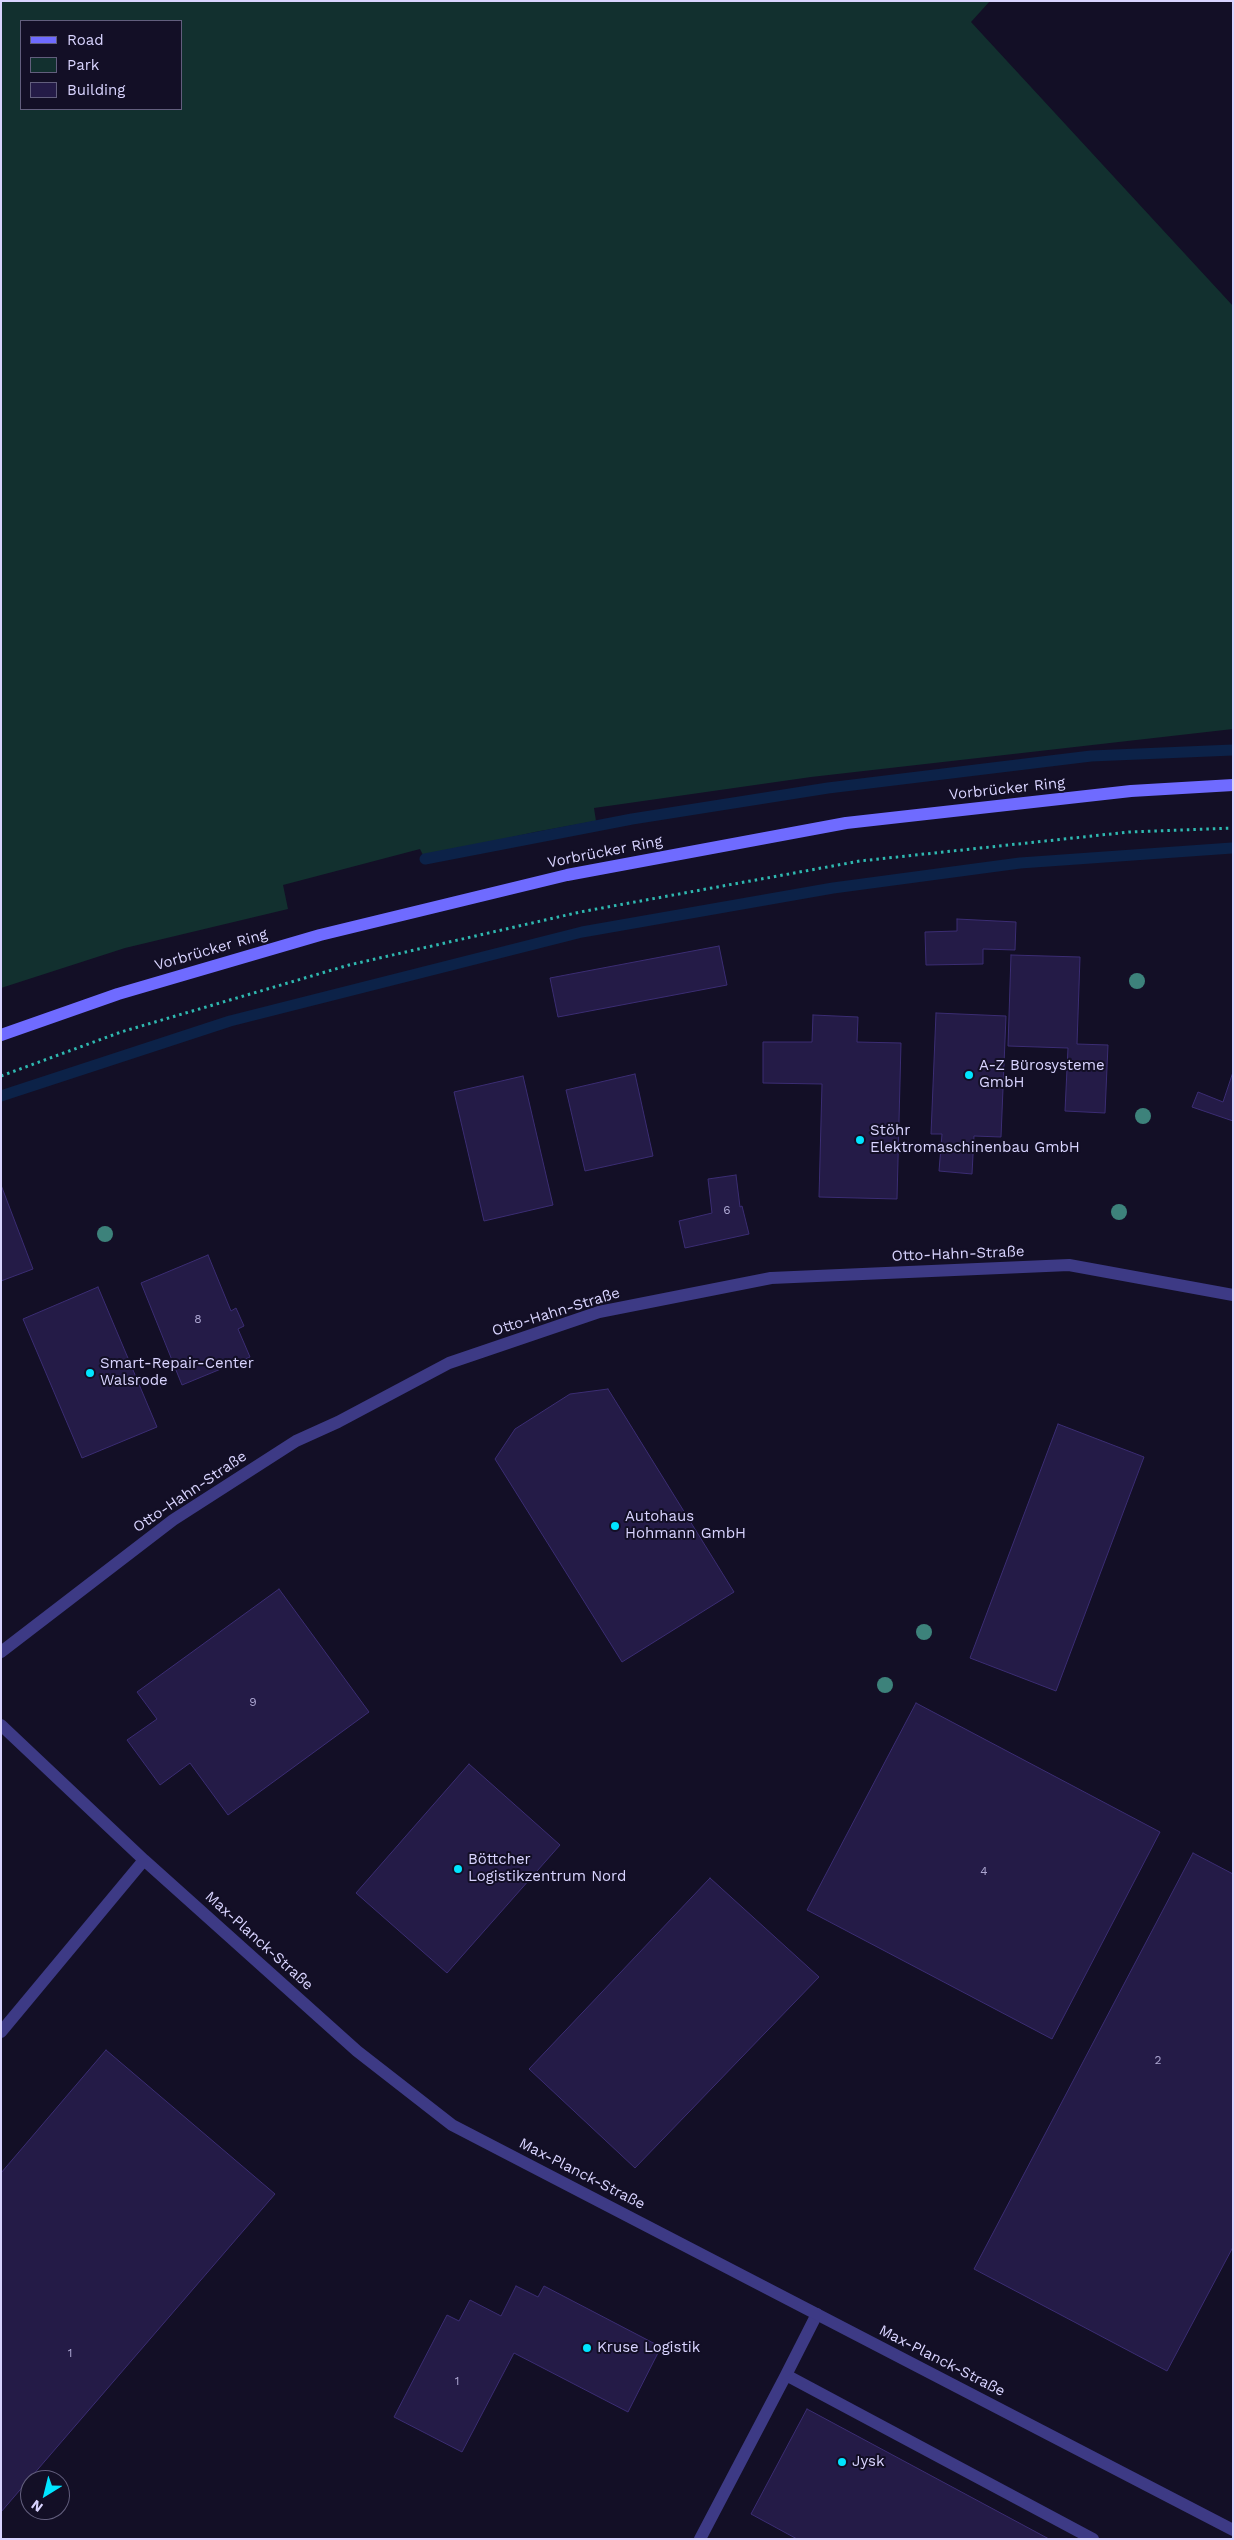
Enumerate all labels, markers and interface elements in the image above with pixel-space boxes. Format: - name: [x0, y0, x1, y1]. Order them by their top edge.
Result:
- legend: [20, 20, 182, 110]
- text: Road: [67, 31, 104, 49]
- text: Park: [67, 56, 99, 74]
- text: Building: [67, 81, 125, 99]
- street label: Vorbrücker Ring: [948, 774, 1066, 804]
- street label: Vorbrücker Ring: [546, 832, 664, 872]
- street label: Vorbrücker Ring: [152, 925, 270, 975]
- place label: A-Z Bürosysteme GmbH: [979, 1057, 1105, 1092]
- marker: A-Z Bürosysteme GmbH: [963, 1069, 975, 1081]
- place label: Stöhr Elektromaschinenbau GmbH: [870, 1122, 1080, 1157]
- marker: Stöhr Elektromaschinenbau GmbH: [854, 1134, 866, 1146]
- house number: 6: [723, 1203, 731, 1217]
- street label: Otto-Hahn-Straße: [891, 1243, 1025, 1265]
- street label: Otto-Hahn-Straße: [490, 1284, 622, 1340]
- house number: 8: [194, 1312, 202, 1326]
- place label: Smart-Repair-Center Walsrode: [100, 1355, 254, 1390]
- marker: Smart-Repair-Center Walsrode: [84, 1367, 96, 1379]
- street label: Otto-Hahn-Straße: [130, 1447, 250, 1537]
- place label: Autohaus Hohmann GmbH: [625, 1508, 746, 1543]
- marker: Autohaus Hohmann GmbH: [609, 1520, 621, 1532]
- house number: 9: [249, 1695, 257, 1709]
- place label: Böttcher Logistikzentrum Nord: [468, 1851, 626, 1886]
- marker: Böttcher Logistikzentrum Nord: [452, 1863, 464, 1875]
- house number: 4: [980, 1864, 988, 1878]
- street label: Max-Planck-Straße: [201, 1888, 317, 1994]
- house number: 2: [1155, 2053, 1161, 2067]
- street label: Max-Planck-Straße: [516, 2134, 648, 2214]
- street label: Max-Planck-Straße: [876, 2321, 1008, 2401]
- place label: Kruse Logistik: [597, 2339, 700, 2357]
- marker: Kruse Logistik: [581, 2342, 593, 2354]
- house number: 1: [68, 2346, 72, 2360]
- house number: 1: [455, 2374, 459, 2388]
- place label: Jysk: [852, 2453, 884, 2471]
- marker: Jysk: [836, 2456, 848, 2468]
- north arrow: [20, 2470, 70, 2520]
- text: N: [28, 2497, 46, 2516]

